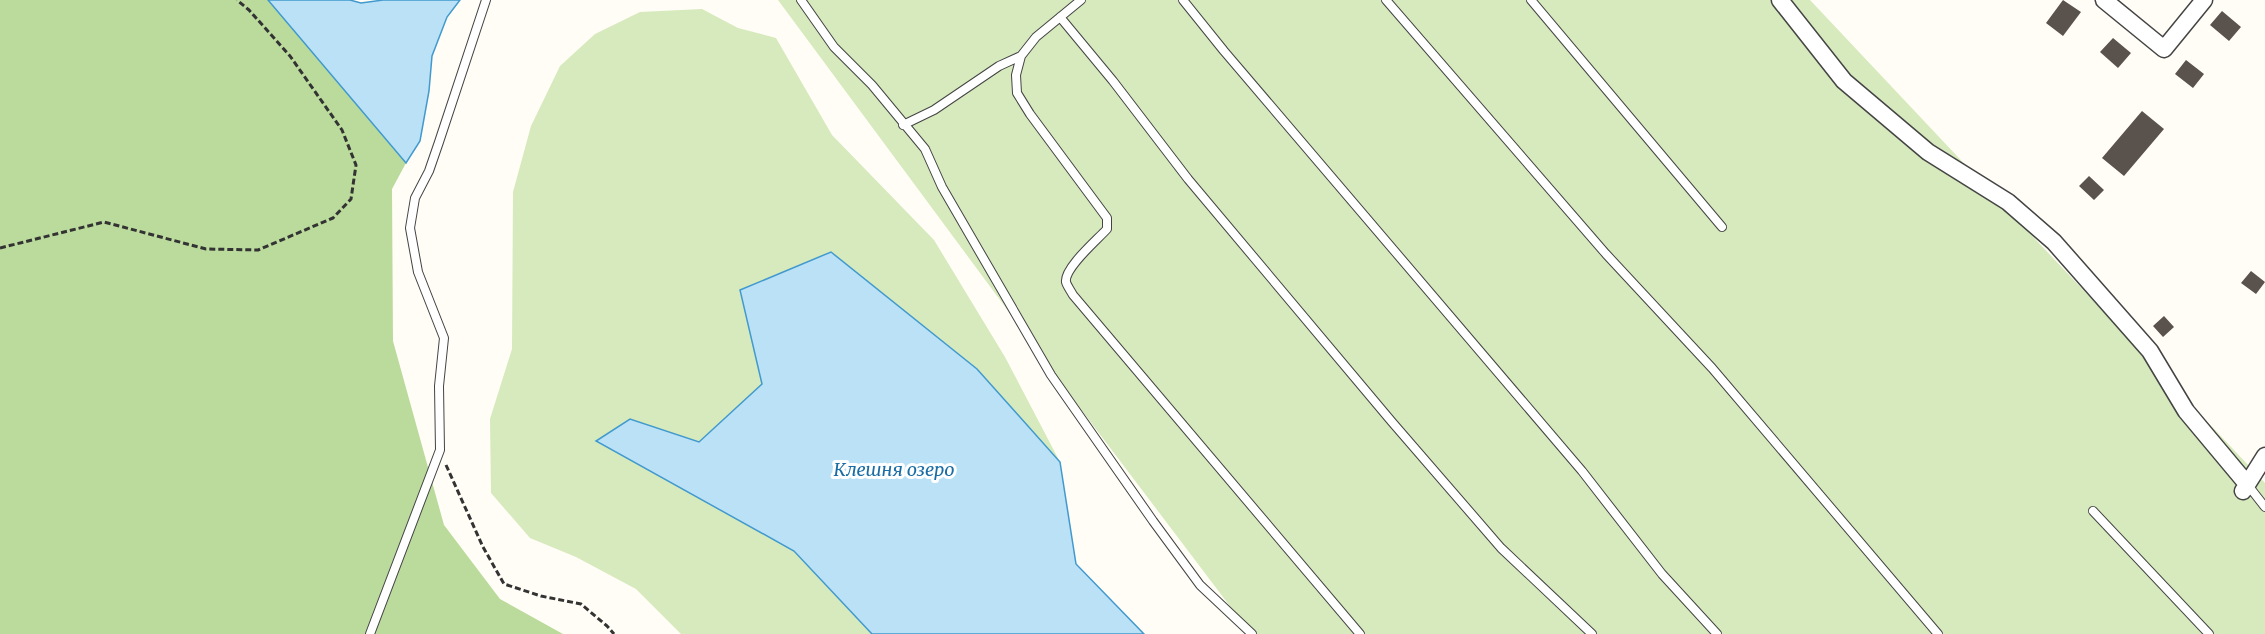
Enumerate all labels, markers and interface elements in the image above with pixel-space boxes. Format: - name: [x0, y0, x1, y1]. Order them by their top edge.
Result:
- water label: Клешня озеро: [834, 458, 954, 481]

